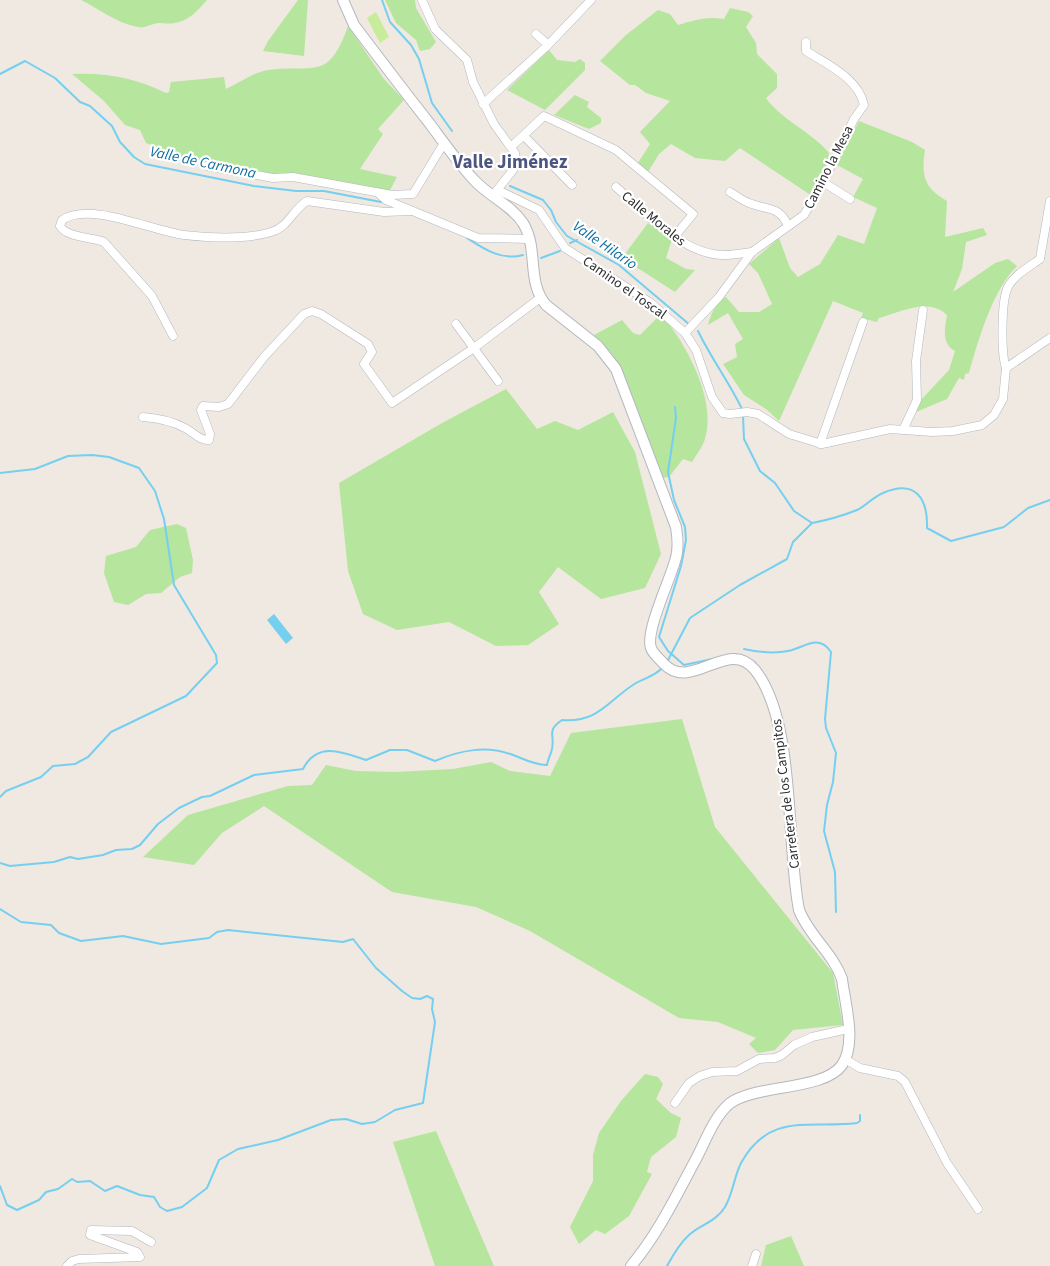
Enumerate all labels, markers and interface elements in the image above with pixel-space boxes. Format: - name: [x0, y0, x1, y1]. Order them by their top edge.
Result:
- street label: Camino la Mesa: [799, 122, 859, 213]
- water label: Valle de Carmona: [148, 141, 258, 184]
- district label: Valle Jiménez: [452, 149, 568, 176]
- street label: Calle Morales: [617, 187, 690, 251]
- water label: Valle Hilario: [568, 216, 641, 275]
- street label: Camino el Toscal: [578, 251, 671, 324]
- street label: Carretera de los Campitos: [767, 718, 805, 870]

